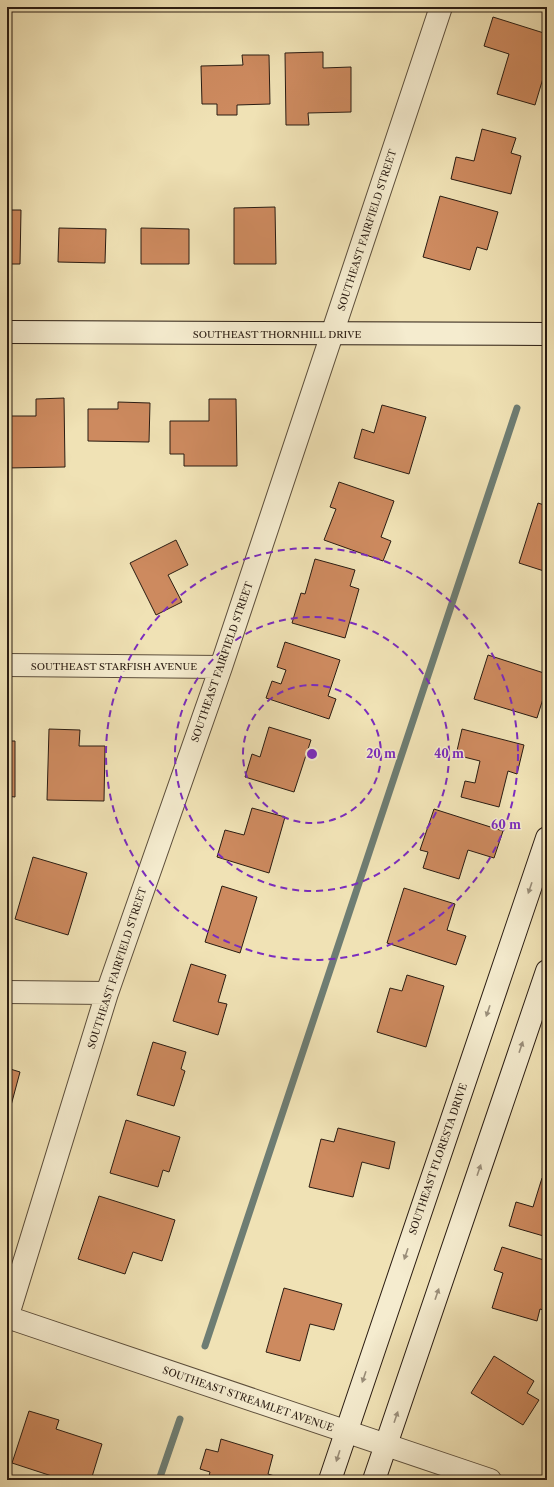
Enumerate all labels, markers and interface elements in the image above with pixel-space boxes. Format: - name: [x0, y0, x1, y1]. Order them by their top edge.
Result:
- street label: SOUTHEAST FAIRFIELD STREET: [335, 147, 399, 312]
- street label: SOUTHEAST THORNHILL DRIVE: [193, 328, 361, 341]
- street label: SOUTHEAST FAIRFIELD STREET: [188, 579, 256, 744]
- street label: SOUTHEAST STARFISH AVENUE: [31, 660, 197, 673]
- text: 20 m: [366, 746, 396, 761]
- text: 40 m: [434, 746, 464, 761]
- centre of rings: [305, 747, 319, 761]
- text: 60 m: [491, 817, 521, 832]
- one-way arrow: [527, 883, 533, 895]
- street label: SOUTHEAST FAIRFIELD STREET: [85, 885, 149, 1050]
- one-way arrow: [485, 1006, 491, 1018]
- one-way arrow: [518, 1041, 524, 1053]
- street label: SOUTHEAST FLORESTA DRIVE: [406, 1081, 470, 1236]
- one-way arrow: [477, 1164, 483, 1176]
- one-way arrow: [403, 1248, 409, 1260]
- one-way arrow: [435, 1287, 441, 1299]
- street label: SOUTHEAST STREAMLET AVENUE: [161, 1364, 335, 1434]
- one-way arrow: [361, 1371, 367, 1383]
- one-way arrow: [393, 1410, 399, 1422]
- one-way arrow: [335, 1450, 341, 1462]

